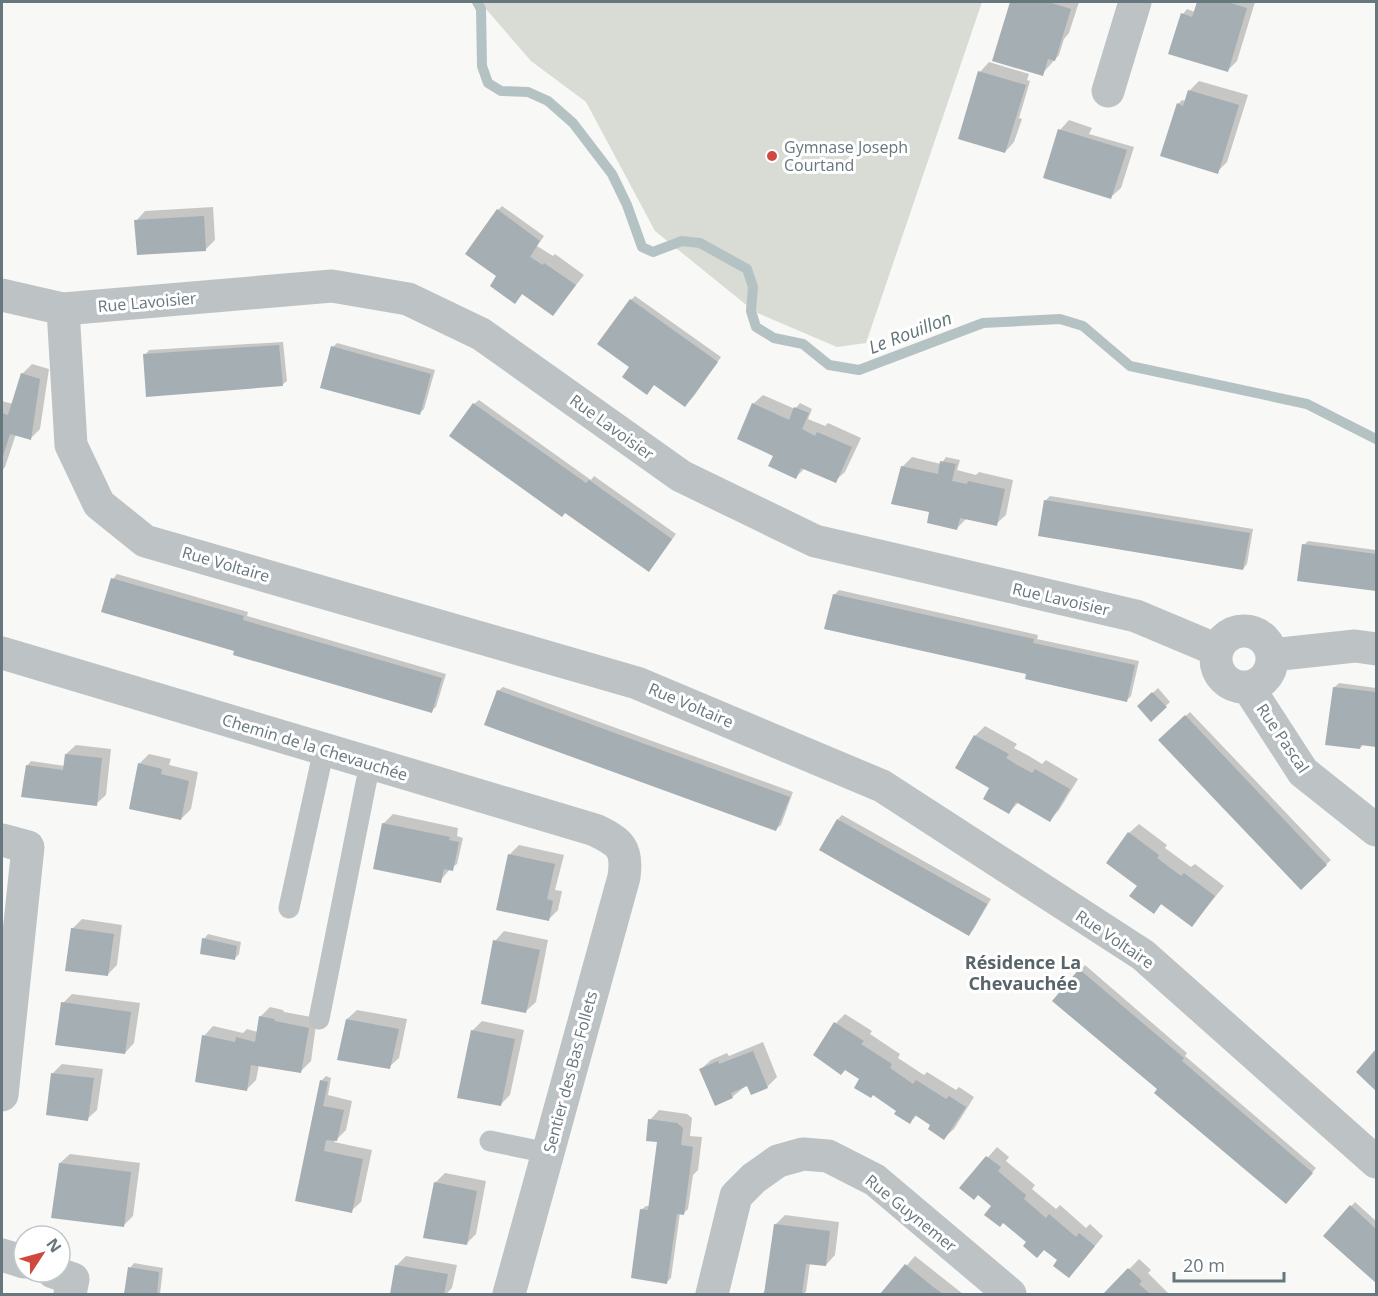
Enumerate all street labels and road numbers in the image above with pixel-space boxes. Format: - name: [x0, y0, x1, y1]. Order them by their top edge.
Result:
- street label: Rue Lavoisier: [97, 287, 198, 317]
- street label: Rue Lavoisier: [566, 389, 659, 465]
- street label: Rue Voltaire: [180, 541, 272, 587]
- street label: Rue Lavoisier: [1010, 577, 1112, 621]
- street label: Rue Voltaire: [645, 677, 737, 733]
- street label: Rue Pascal: [1252, 699, 1314, 777]
- street label: Chemin de la Chevauchée: [220, 708, 410, 786]
- street label: Rue Voltaire: [1071, 905, 1159, 973]
- street label: Sentier des Bas Follets: [538, 989, 602, 1155]
- street label: Rue Guynemer: [861, 1169, 962, 1257]

